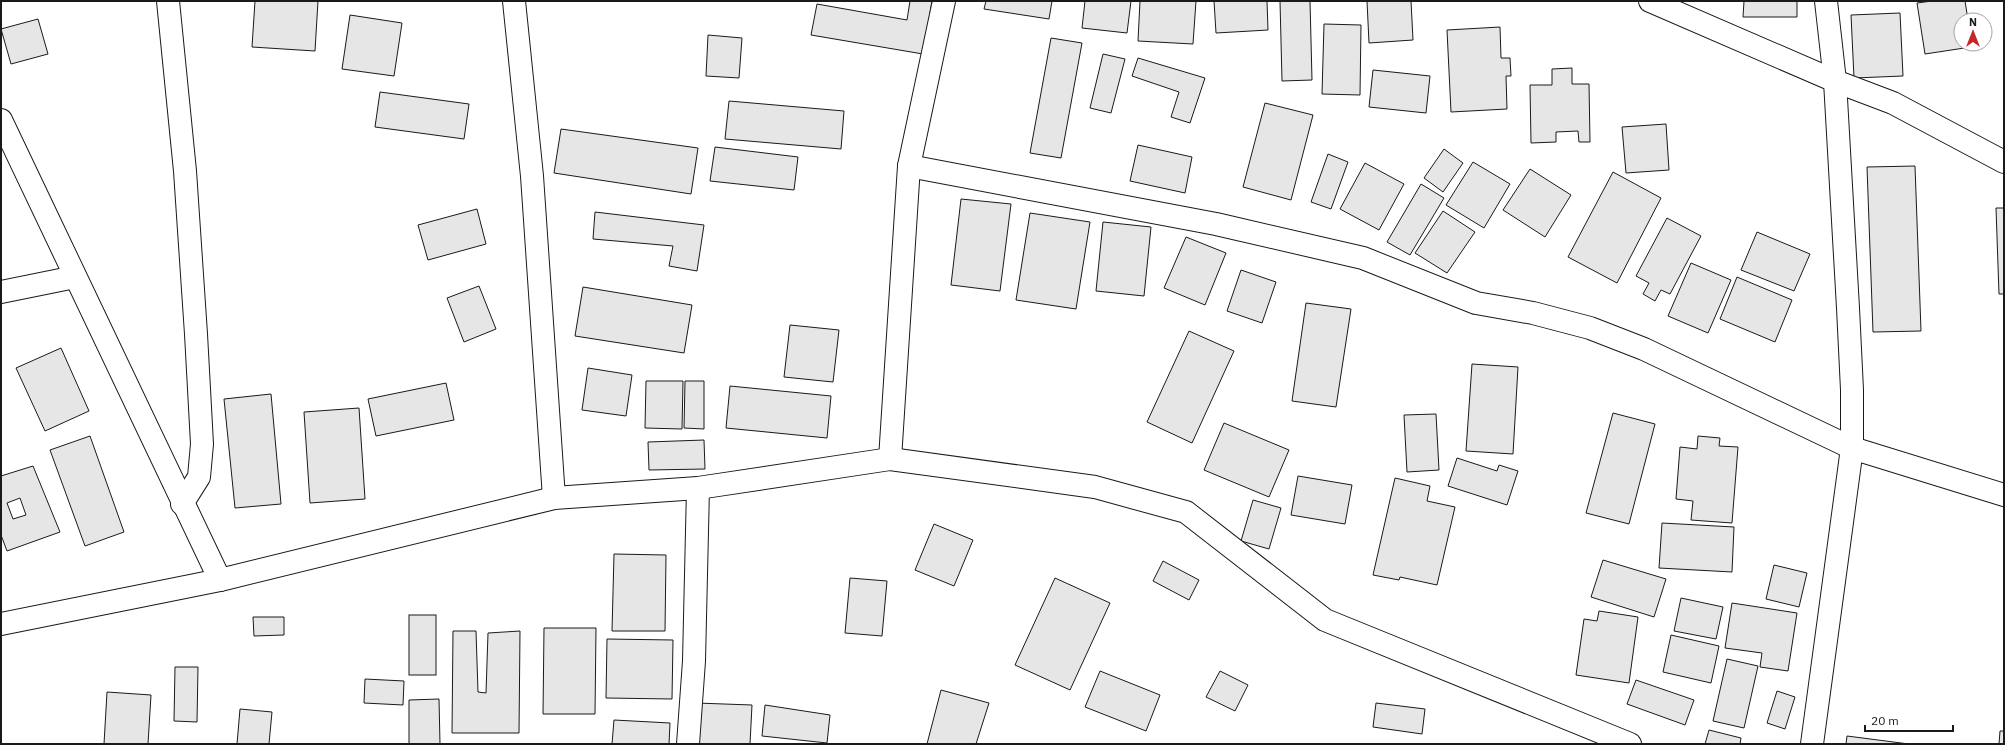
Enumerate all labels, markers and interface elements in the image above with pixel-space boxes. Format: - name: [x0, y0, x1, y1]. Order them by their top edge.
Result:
- north arrow: [1953, 12, 1993, 52]
- text: N: [1969, 15, 1977, 29]
- scale bar: [1865, 707, 1953, 733]
- text: 20 m: [1871, 713, 1899, 728]

